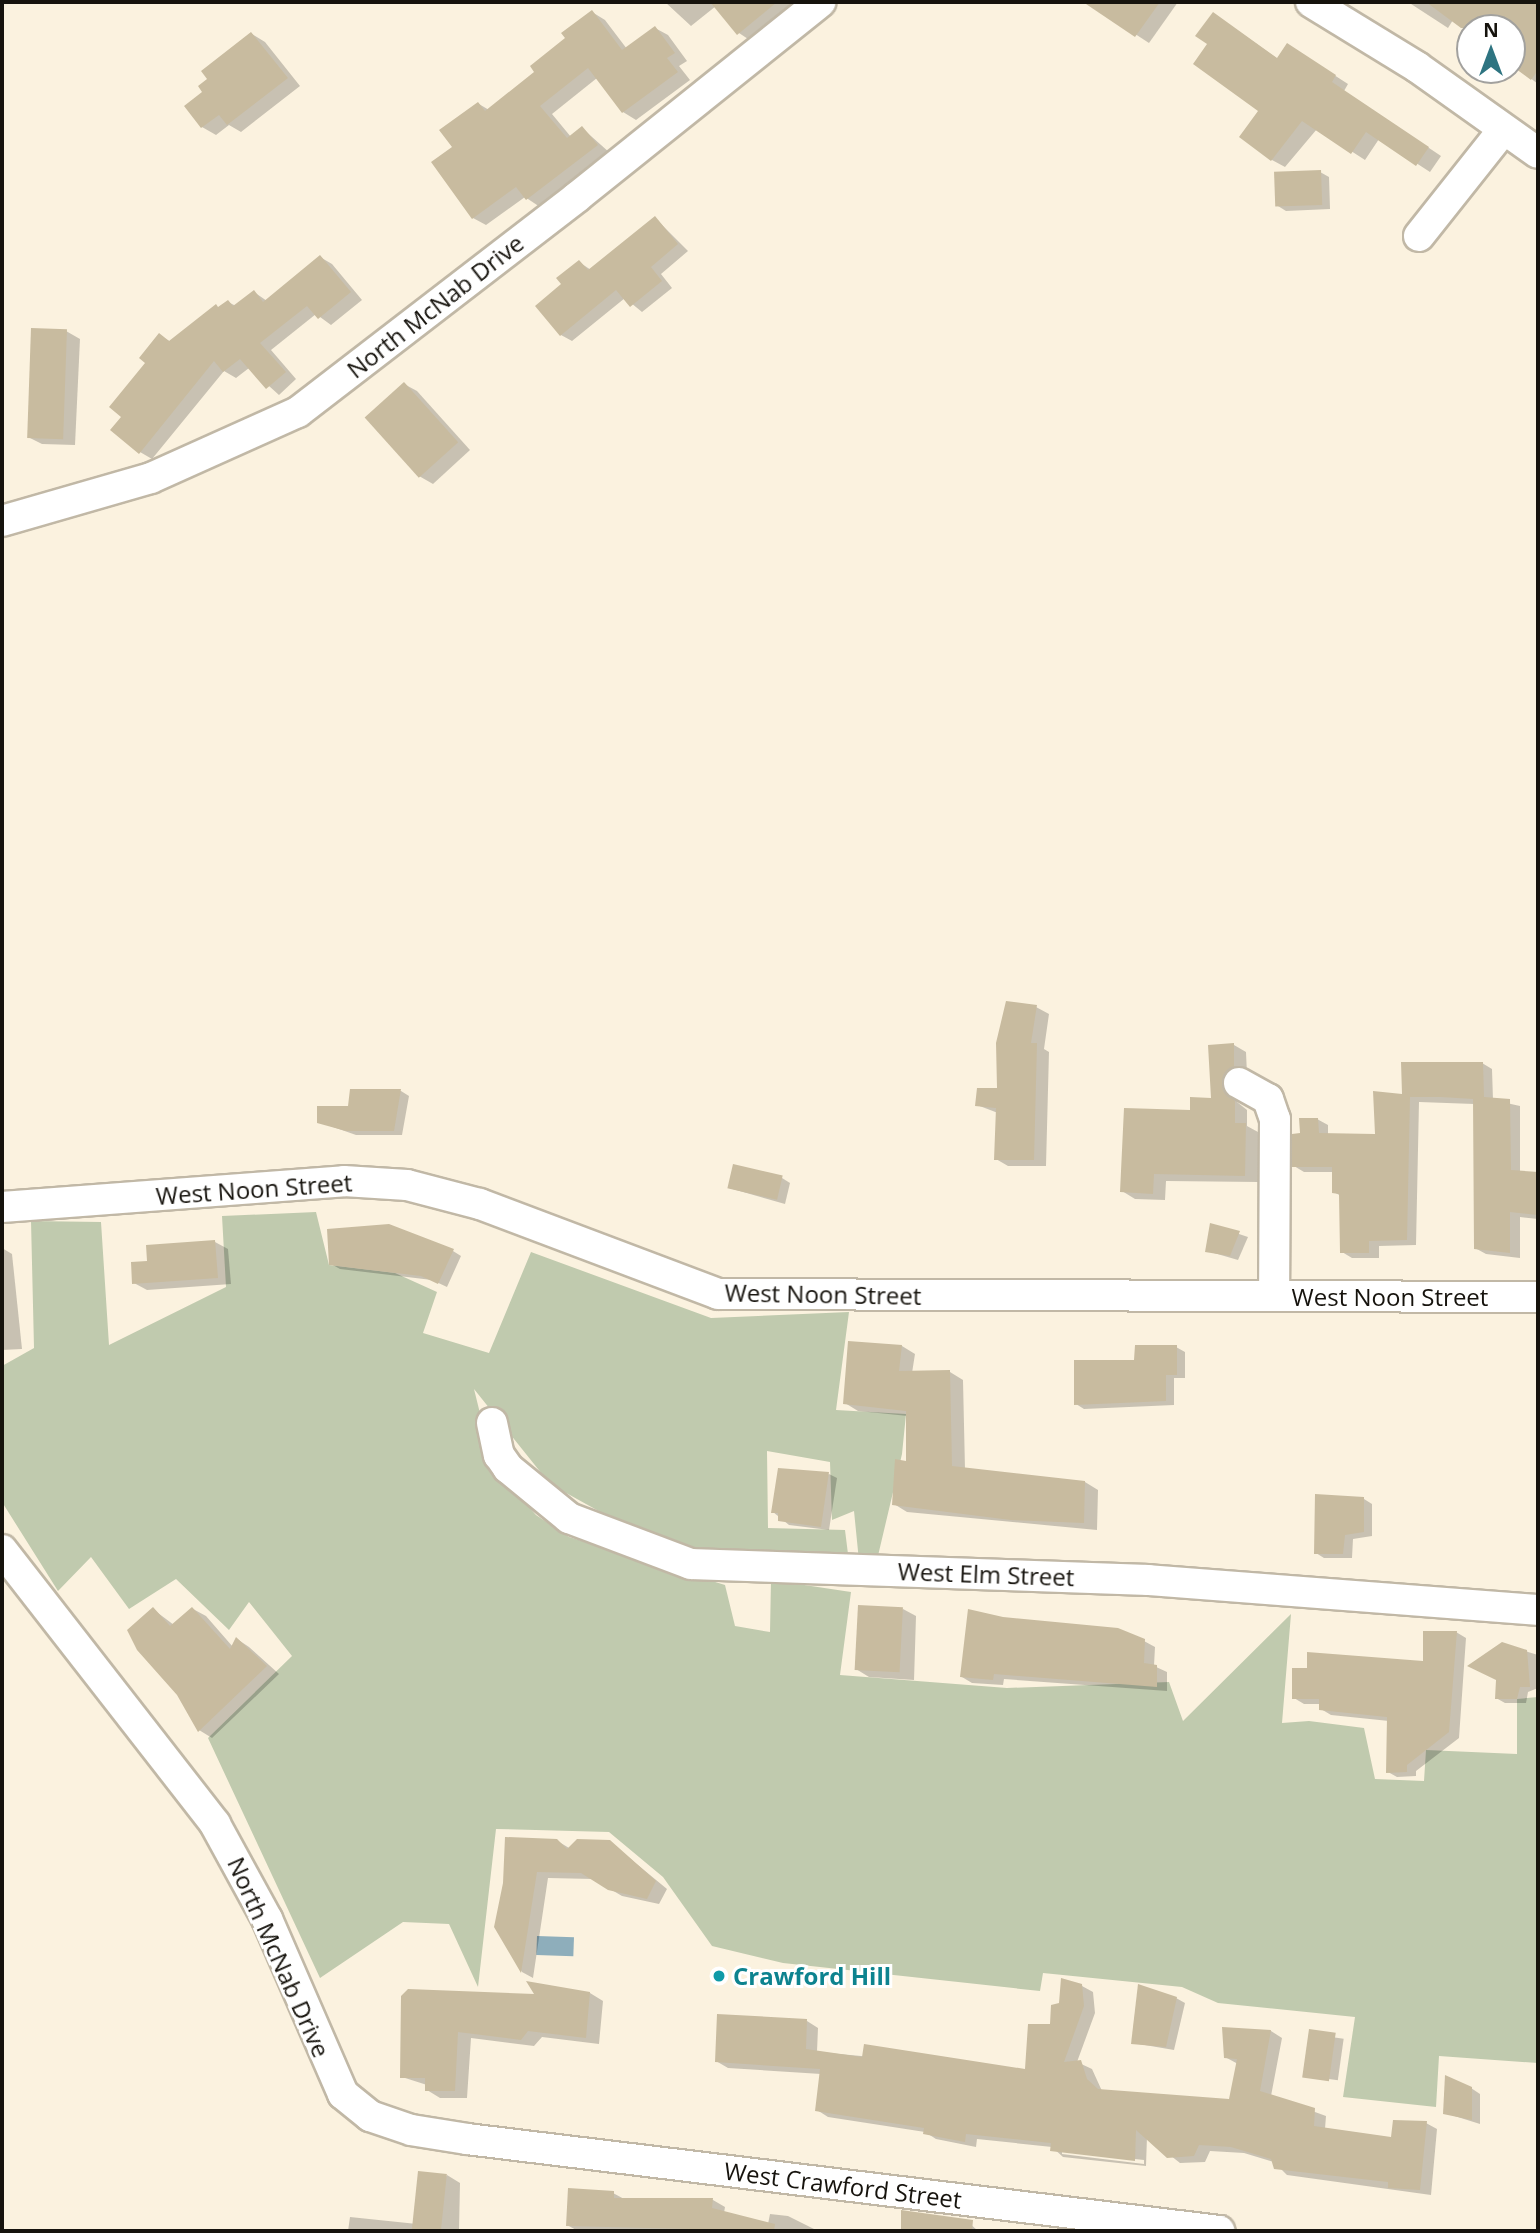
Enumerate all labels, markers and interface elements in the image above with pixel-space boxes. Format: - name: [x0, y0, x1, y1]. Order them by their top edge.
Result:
- north arrow: [1456, 14, 1526, 84]
- text: N: [1483, 17, 1499, 43]
- street label: North McNab Drive: [341, 228, 529, 384]
- street label: West Noon Street: [155, 1168, 353, 1210]
- street label: West Noon Street: [724, 1278, 922, 1310]
- street label: West Noon Street: [1292, 1283, 1488, 1311]
- street label: West Elm Street: [897, 1557, 1075, 1591]
- street label: North McNab Drive: [222, 1852, 336, 2062]
- place label: Crawford Hill: [733, 1962, 891, 1990]
- marker: Crawford Hill: [711, 1968, 727, 1984]
- street label: West Crawford Street: [723, 2156, 963, 2214]

